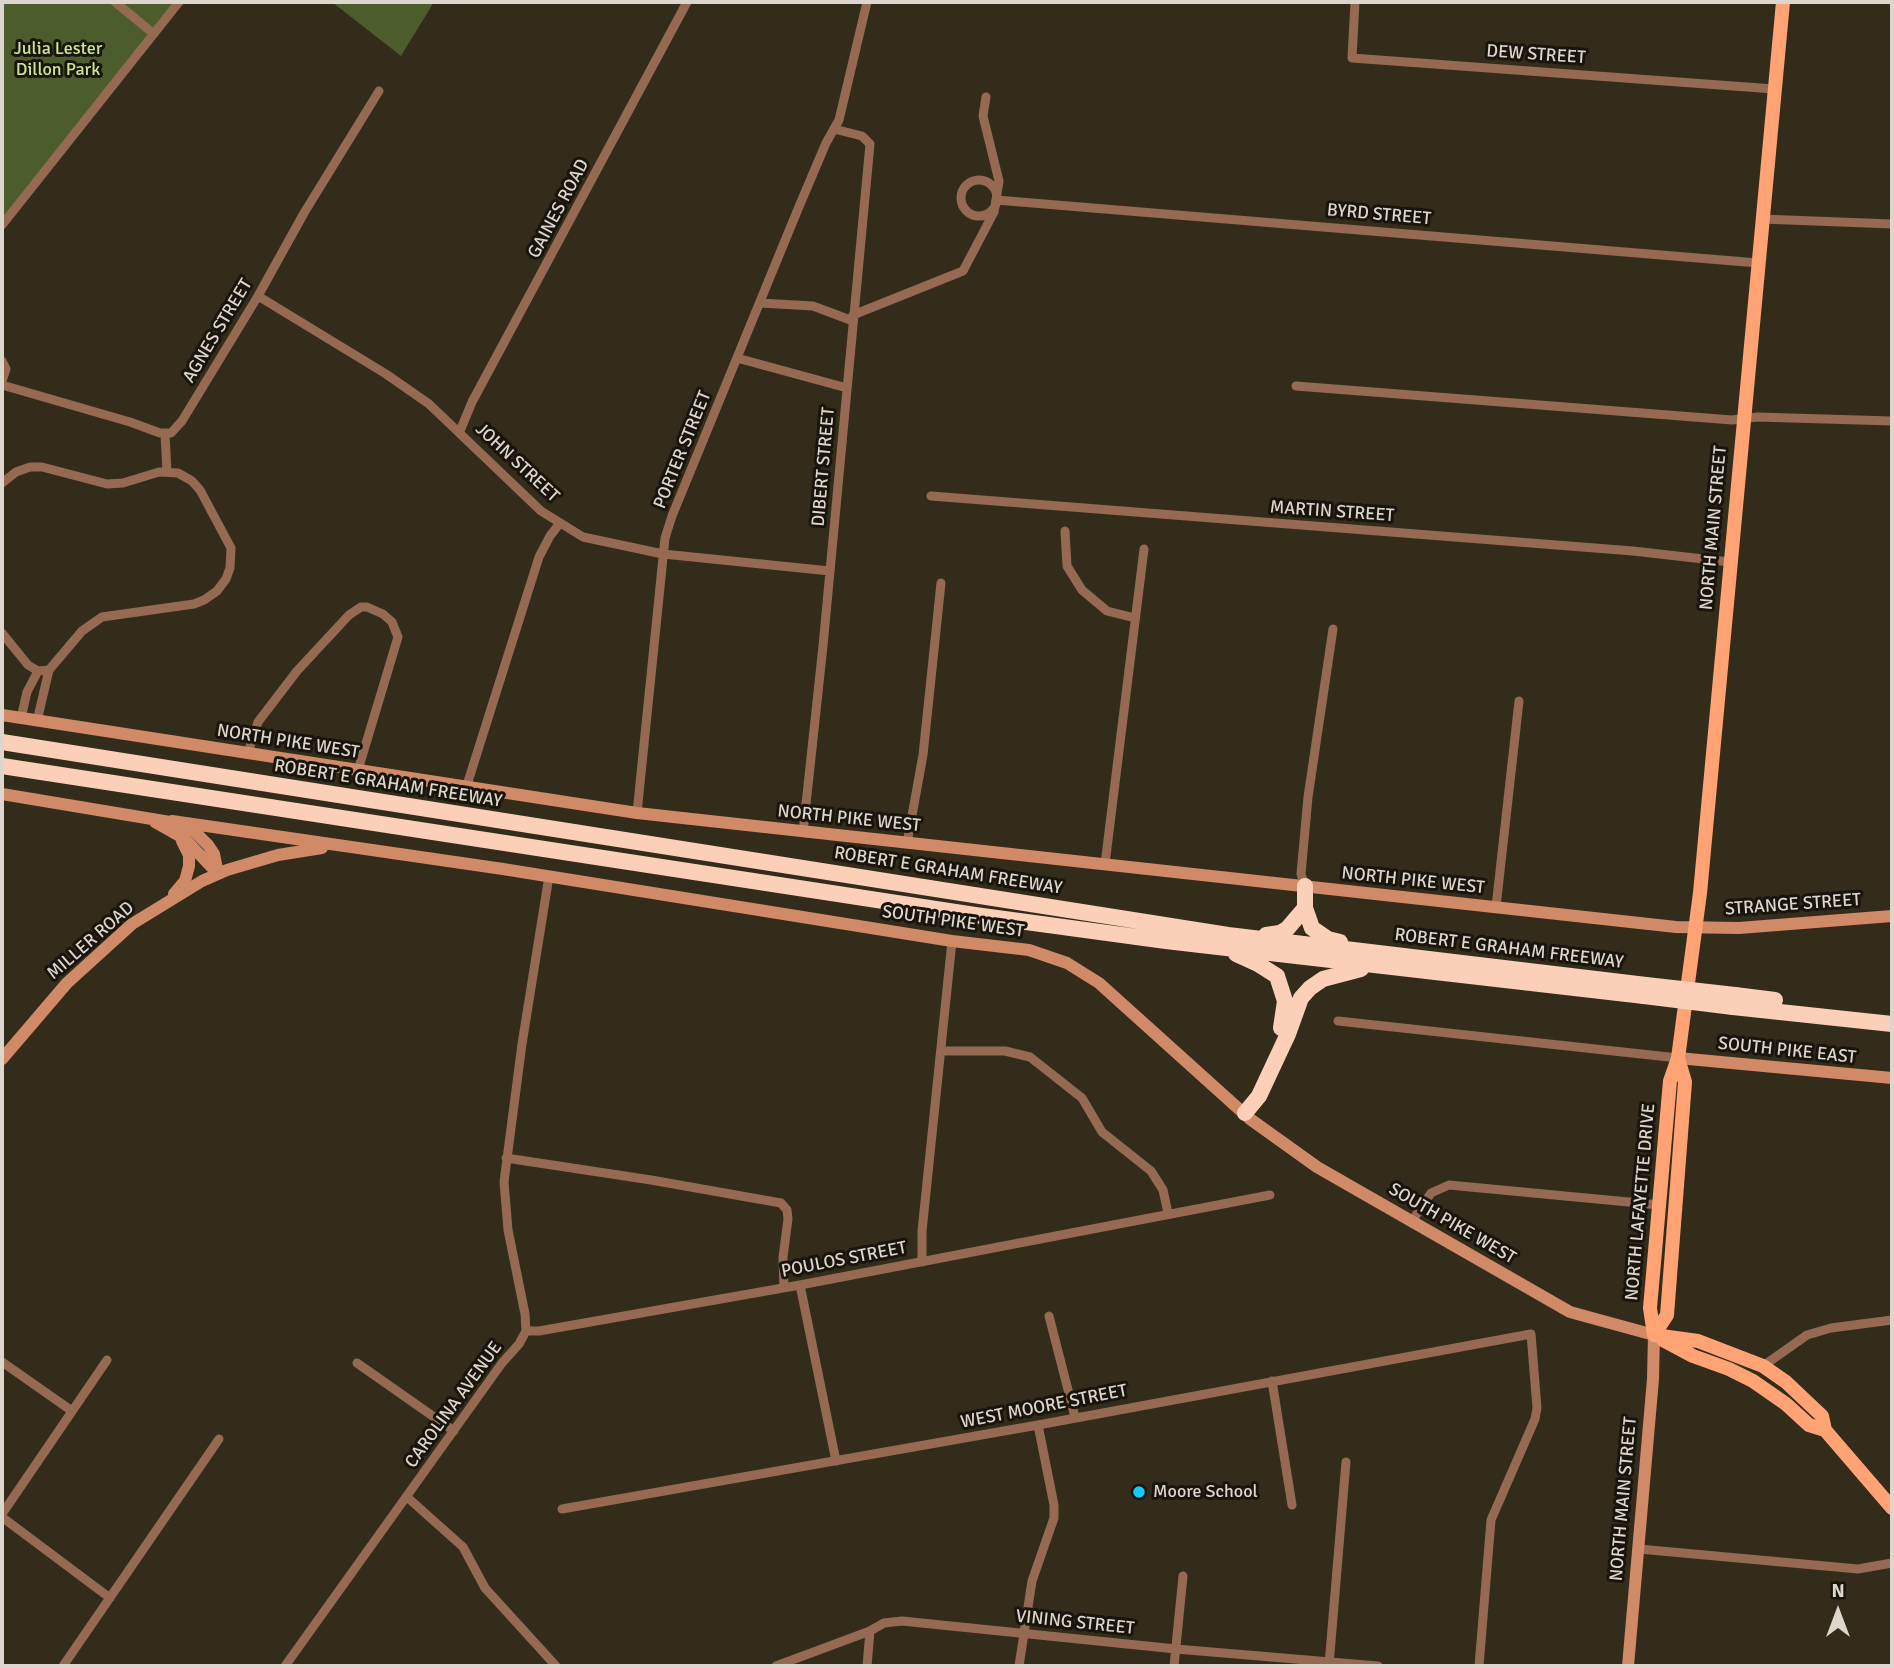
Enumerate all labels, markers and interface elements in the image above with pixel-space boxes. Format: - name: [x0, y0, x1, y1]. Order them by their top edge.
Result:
- park label: Julia Lester Dillon Park: [14, 38, 102, 80]
- street label: DEW STREET: [1486, 41, 1586, 69]
- street label: GAINES ROAD: [524, 156, 594, 262]
- street label: BYRD STREET: [1326, 200, 1432, 230]
- street label: AGNES STREET: [179, 275, 257, 387]
- street label: PORTER STREET: [650, 388, 716, 512]
- street label: DIBERT STREET: [808, 406, 840, 528]
- street label: JOHN STREET: [471, 419, 563, 507]
- street label: NORTH MAIN STREET: [1696, 445, 1732, 611]
- street label: MARTIN STREET: [1269, 497, 1395, 527]
- street label: NORTH PIKE WEST: [215, 720, 361, 764]
- street label: ROBERT E GRAHAM FREEWAY: [272, 755, 504, 813]
- street label: NORTH PIKE WEST: [776, 801, 922, 837]
- street label: ROBERT E GRAHAM FREEWAY: [832, 842, 1064, 900]
- street label: NORTH PIKE WEST: [1340, 863, 1486, 899]
- street label: STRANGE STREET: [1724, 889, 1862, 921]
- street label: MILLER ROAD: [43, 897, 139, 985]
- street label: SOUTH PIKE WEST: [881, 901, 1025, 943]
- street label: ROBERT E GRAHAM FREEWAY: [1393, 924, 1625, 974]
- street label: SOUTH PIKE EAST: [1717, 1033, 1857, 1069]
- street label: NORTH LAFAYETTE DRIVE: [1622, 1102, 1660, 1302]
- street label: SOUTH PIKE WEST: [1385, 1179, 1519, 1269]
- street label: POULOS STREET: [779, 1237, 909, 1283]
- street label: CAROLINA AVENUE: [401, 1338, 507, 1472]
- street label: WEST MOORE STREET: [959, 1380, 1129, 1434]
- street label: NORTH MAIN STREET: [1606, 1416, 1642, 1582]
- place label: Moore School: [1153, 1481, 1258, 1503]
- marker: Moore School: [1131, 1484, 1147, 1500]
- north arrow: [1803, 1577, 1873, 1647]
- text: N: [1831, 1579, 1845, 1603]
- street label: VINING STREET: [1015, 1606, 1135, 1640]

